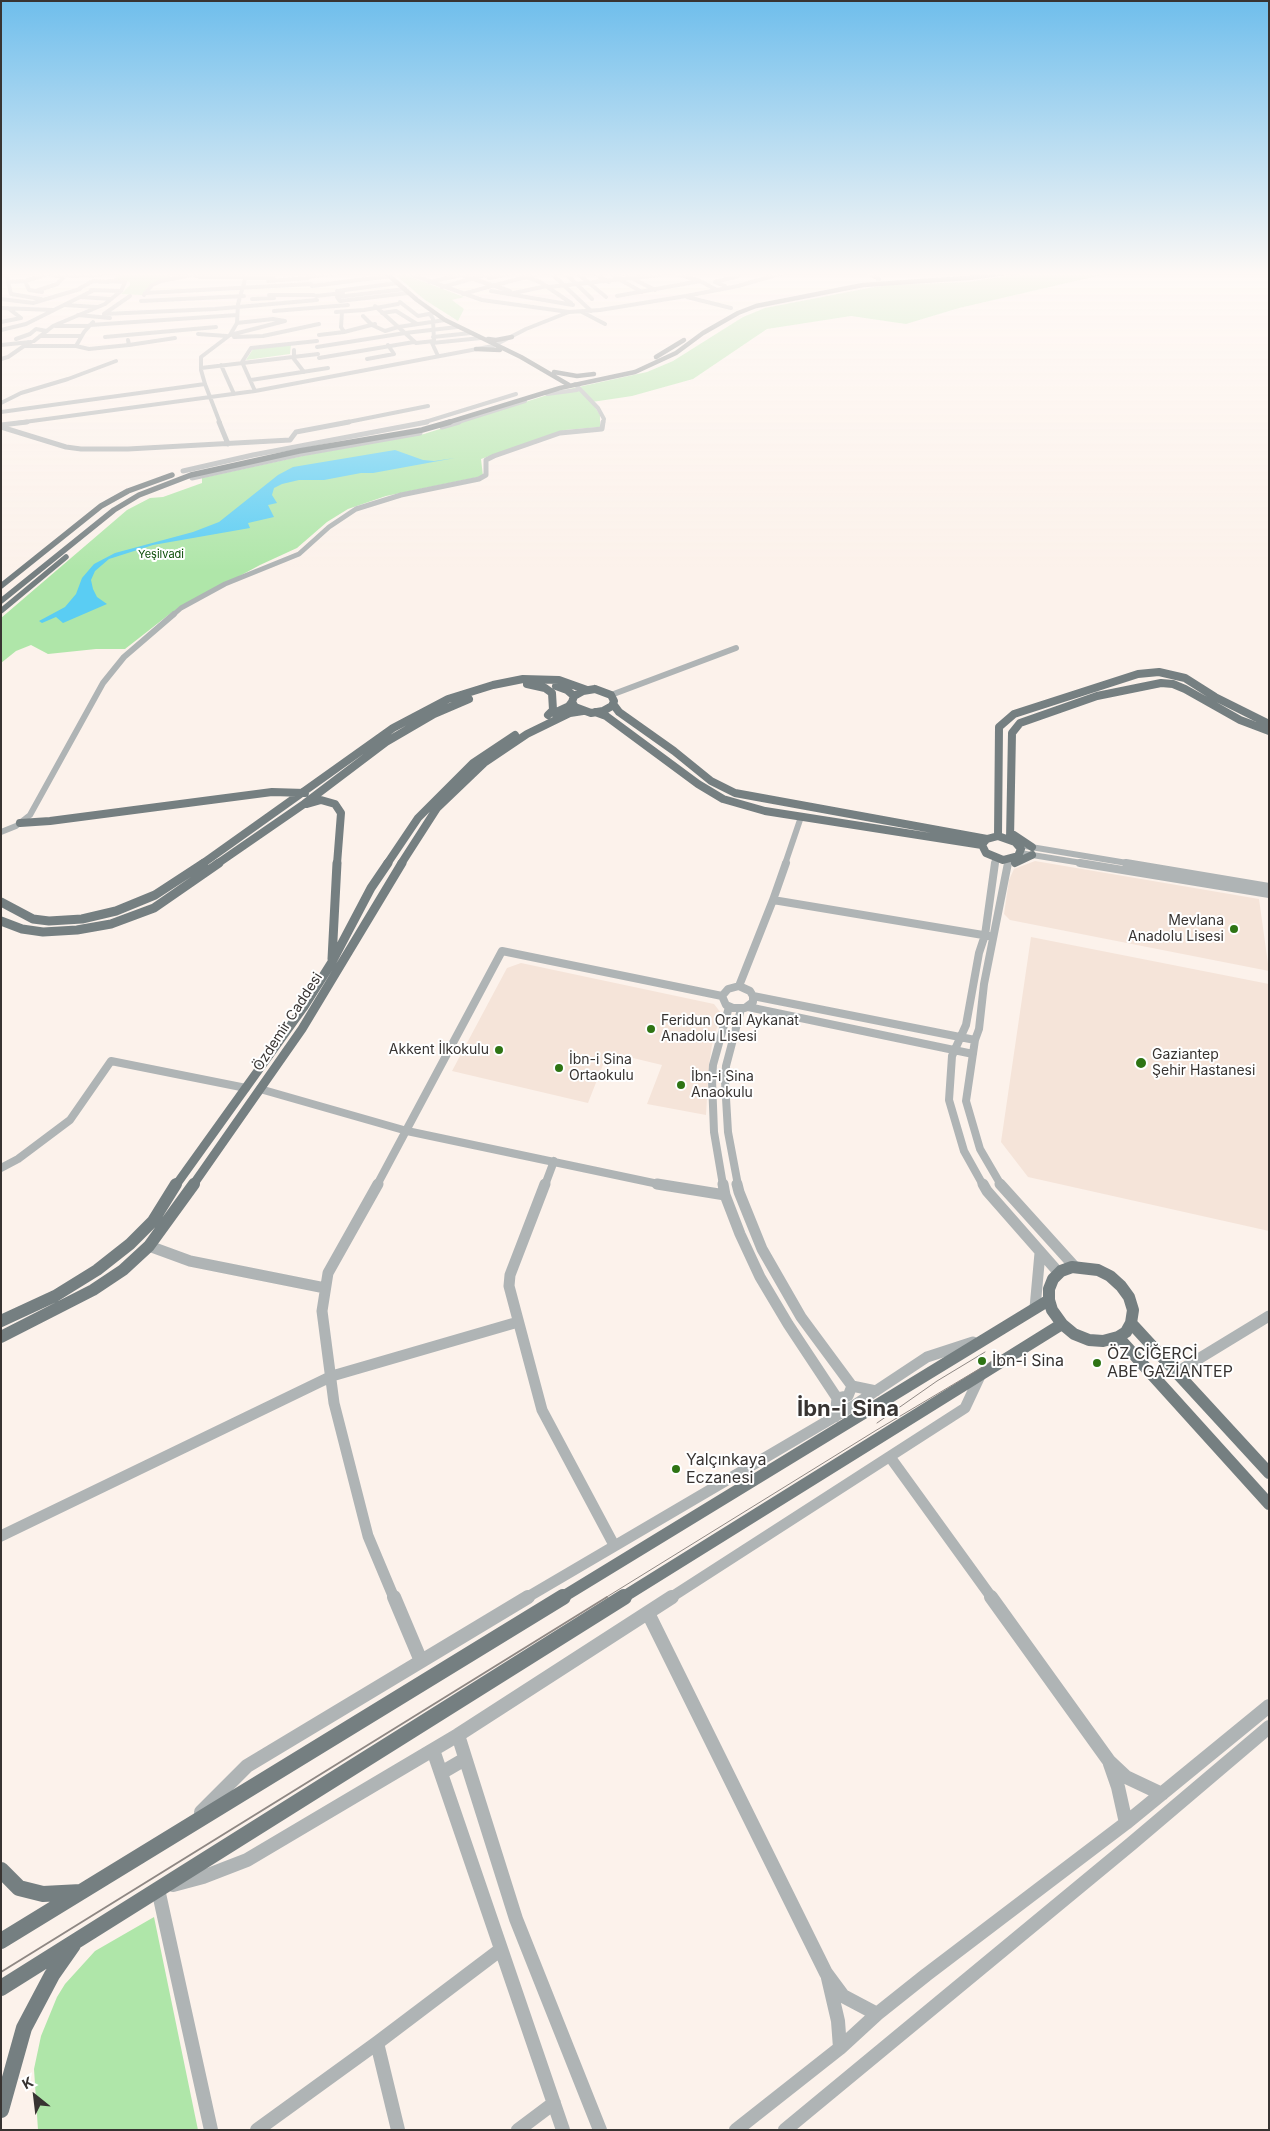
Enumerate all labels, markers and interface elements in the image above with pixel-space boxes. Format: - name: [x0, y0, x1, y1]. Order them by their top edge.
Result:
- park label: Yeşilvadi: [138, 548, 184, 562]
- place label: Mevlana Anadolu Lisesi: [1128, 913, 1224, 946]
- marker: Mevlana Anadolu Lisesi: [1228, 923, 1240, 935]
- street label: Özdemir Caddesi: [250, 970, 326, 1074]
- place label: Feridun Oral Aykanat Anadolu Lisesi: [661, 1013, 799, 1046]
- marker: Feridun Oral Aykanat Anadolu Lisesi: [645, 1023, 657, 1035]
- place label: Akkent İlkokulu: [389, 1042, 489, 1058]
- marker: Akkent İlkokulu: [493, 1044, 505, 1056]
- place label: Gaziantep Şehir Hastanesi: [1152, 1047, 1255, 1080]
- place label: İbn-i Sina Ortaokulu: [569, 1052, 634, 1084]
- marker: Gaziantep Şehir Hastanesi: [1134, 1056, 1148, 1070]
- marker: İbn-i Sina Ortaokulu: [553, 1062, 565, 1074]
- place label: İbn-i Sina Anaokulu: [691, 1069, 754, 1102]
- marker: İbn-i Sina Anaokulu: [675, 1079, 687, 1091]
- place label: ÖZ CİĞERCİ ABE GAZİANTEP: [1107, 1344, 1233, 1382]
- place label: İbn-i Sina: [992, 1351, 1064, 1371]
- marker: İbn-i Sina: [976, 1355, 988, 1367]
- marker: ÖZ CİĞERCİ ABE GAZİANTEP: [1091, 1357, 1103, 1369]
- district label: İbn-i Sina: [797, 1396, 899, 1422]
- place label: Yalçınkaya Eczanesi: [686, 1450, 766, 1488]
- marker: Yalçınkaya Eczanesi: [670, 1463, 682, 1475]
- north arrow: [10, 2071, 60, 2121]
- text: K: [19, 2073, 36, 2092]

